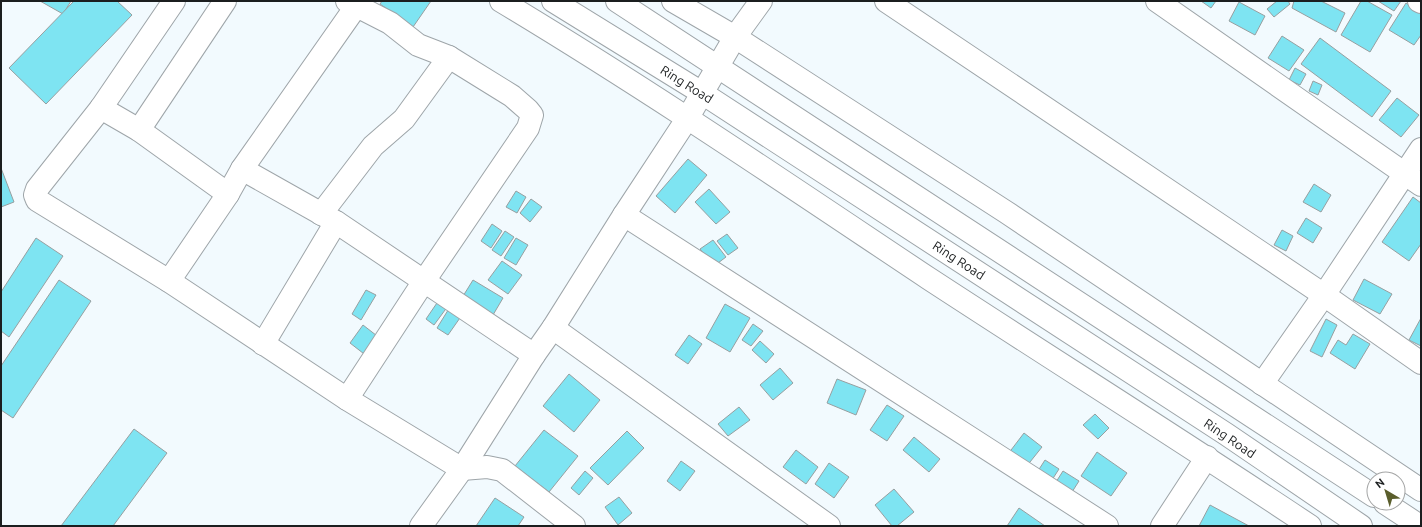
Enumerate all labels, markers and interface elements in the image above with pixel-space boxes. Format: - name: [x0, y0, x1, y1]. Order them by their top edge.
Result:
- street label: Ring Road: [658, 62, 716, 106]
- street label: Ring Road: [930, 238, 988, 282]
- street label: Ring Road: [1202, 416, 1258, 460]
- north arrow: [1366, 471, 1406, 511]
- text: N: [1373, 476, 1387, 490]

